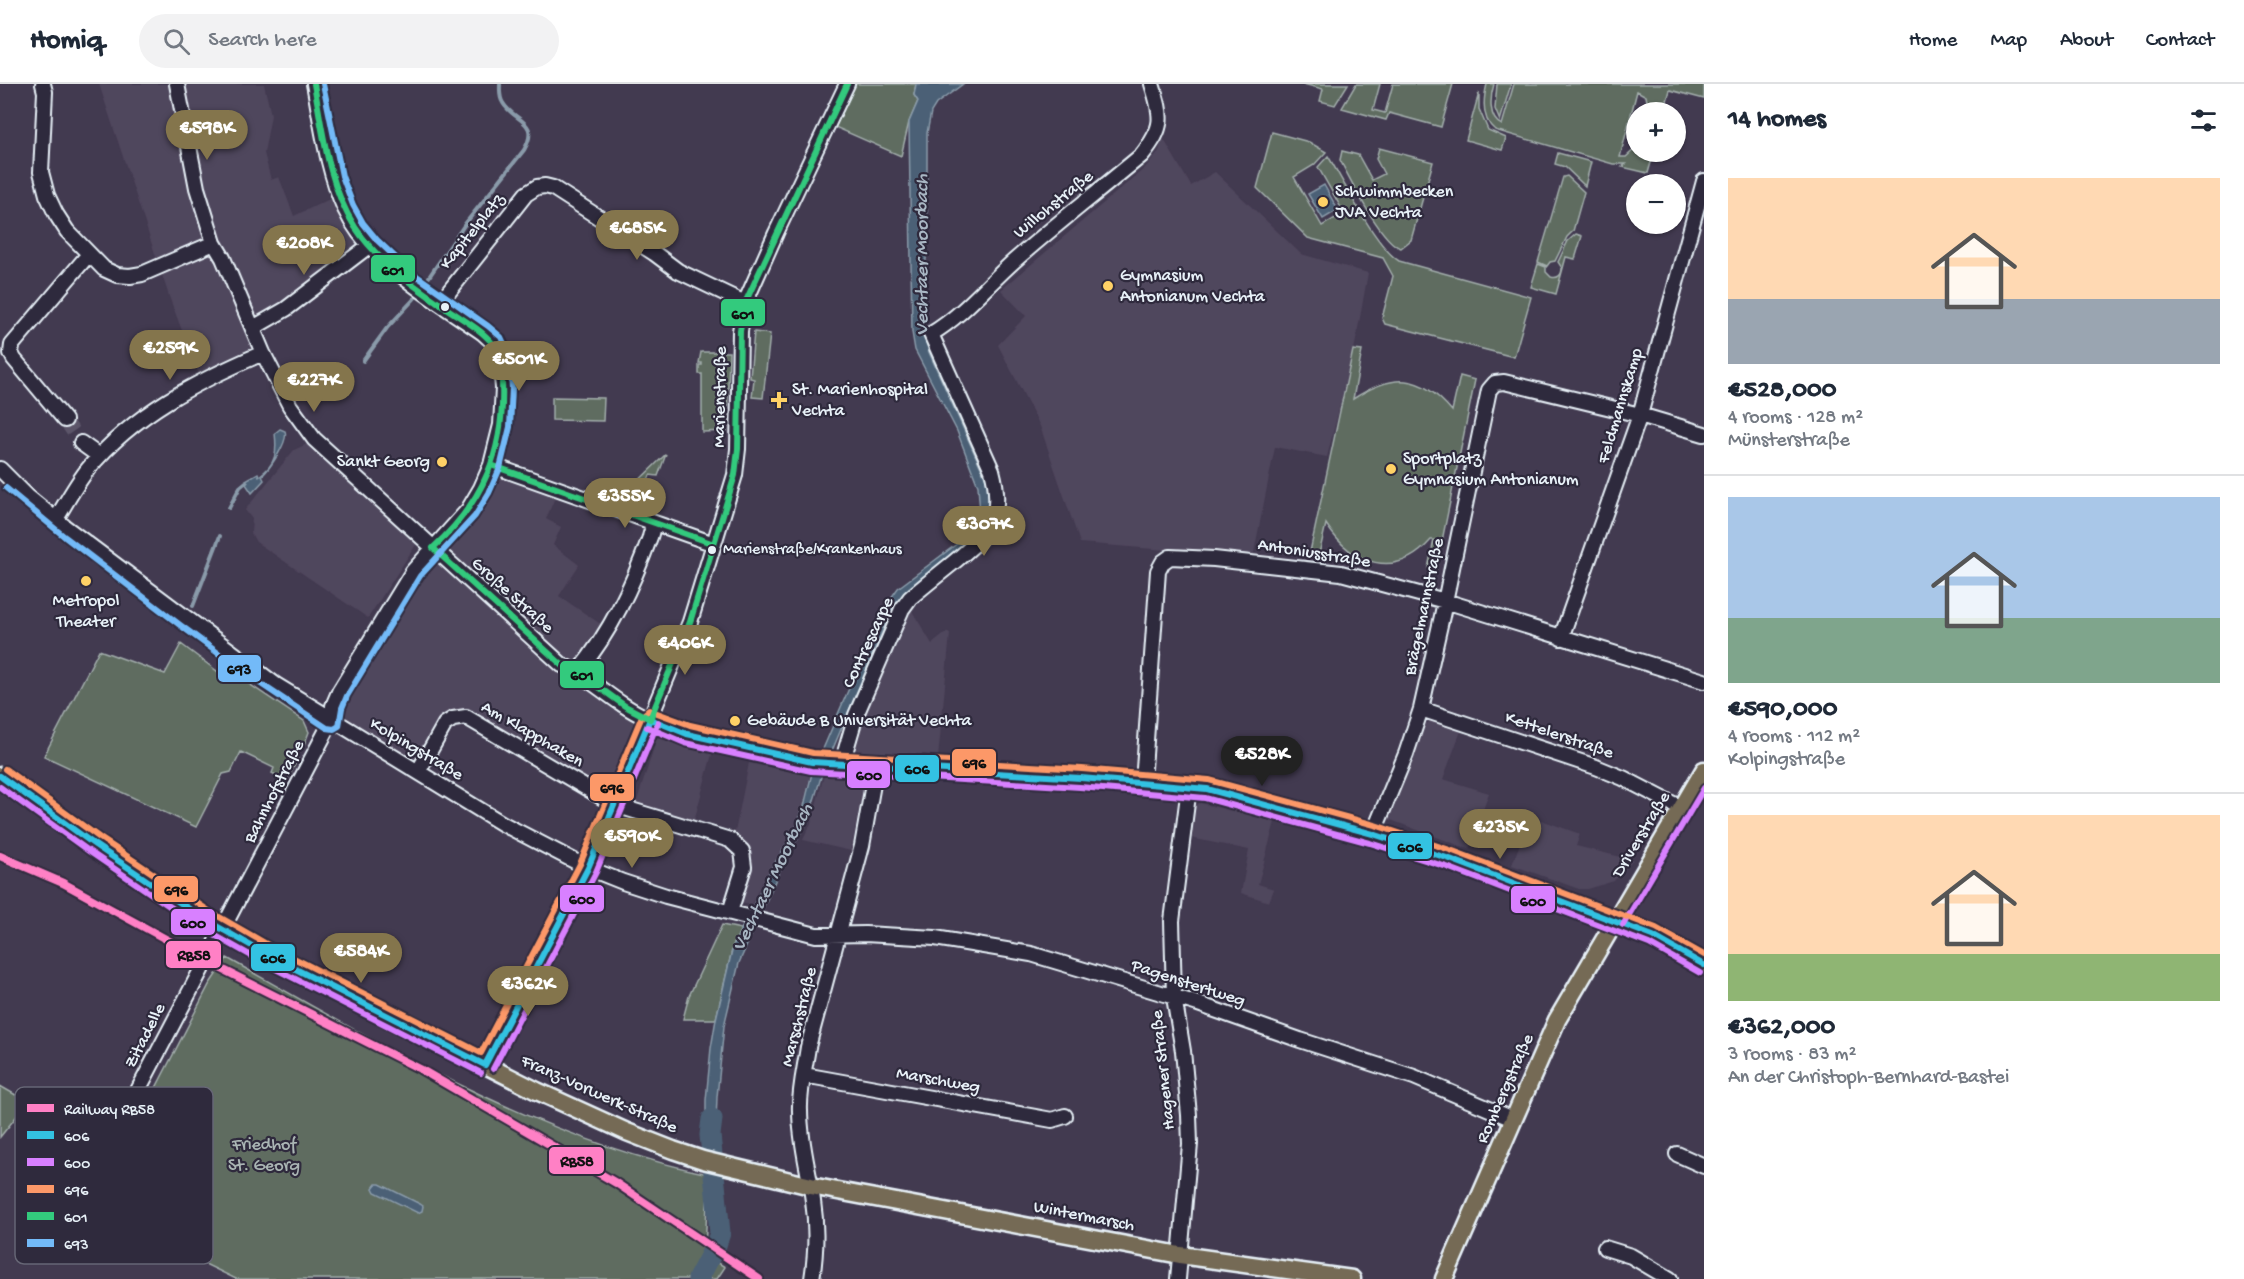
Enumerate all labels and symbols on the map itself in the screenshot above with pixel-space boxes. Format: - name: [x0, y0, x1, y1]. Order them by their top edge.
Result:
- pin: €598K: [165, 110, 249, 161]
- street label: Willohstraße: [1010, 166, 1099, 244]
- water label: Vechtaer Moorbach: [912, 174, 935, 336]
- place label: Schwimmbecken JVA Vechta: [1335, 182, 1454, 224]
- street label: Kapitelplatz: [436, 189, 511, 274]
- marker: Schwimmbecken JVA Vechta: [1316, 195, 1330, 209]
- pin: €685K: [595, 210, 679, 261]
- pin: €208K: [262, 225, 346, 276]
- line badge: 601: [370, 254, 416, 283]
- text: 601: [381, 263, 405, 282]
- place label: Gymnasium Antonianum Vechta: [1120, 266, 1266, 308]
- marker: Gymnasium Antonianum Vechta: [1101, 279, 1115, 293]
- line badge: 601: [720, 298, 766, 327]
- unlabelled marker: [439, 301, 451, 313]
- text: 601: [731, 307, 755, 326]
- pin: €259K: [128, 330, 212, 381]
- pin: €501K: [477, 341, 561, 392]
- street label: Marienstraße: [710, 346, 732, 448]
- street label: Feldmannskamp: [1593, 346, 1649, 467]
- pin: €227K: [272, 362, 356, 413]
- place label: St. Marienhospital Vechta: [791, 380, 928, 422]
- marker: St. Marienhospital Vechta: [770, 391, 788, 409]
- place label: Sportplatz Gymnasium Antonianum: [1403, 449, 1579, 491]
- place label: Sankt Georg: [337, 452, 430, 473]
- marker: Sankt Georg: [435, 455, 449, 469]
- marker: Sportplatz Gymnasium Antonianum: [1384, 462, 1398, 476]
- pin: €355K: [583, 478, 667, 529]
- pin: €307K: [942, 506, 1026, 557]
- street label: Antoniusstraße: [1256, 535, 1373, 573]
- street label: Brägelmannstraße: [1400, 536, 1450, 678]
- place label: Marienstraße/Krankenhaus: [723, 541, 903, 560]
- marker: Marienstraße/Krankenhaus: [706, 544, 718, 556]
- street label: Große Straße: [466, 553, 558, 639]
- marker: Metropol Theater: [79, 574, 93, 588]
- place label: Metropol Theater: [52, 591, 120, 633]
- street label: Contrescarpe: [839, 594, 900, 692]
- pin: €406K: [643, 625, 727, 676]
- line badge: 693: [217, 654, 262, 683]
- line badge: 601: [559, 660, 605, 689]
- text: 693: [227, 662, 251, 681]
- text: 601: [570, 668, 594, 687]
- street label: Am Klapphaken: [477, 697, 587, 773]
- street label: Kettelerstraße: [1502, 708, 1617, 765]
- place label: Gebäude B Universität Vechta: [747, 711, 973, 732]
- street label: Kolpingstraße: [365, 714, 467, 786]
- marker: Gebäude B Universität Vechta: [728, 714, 742, 728]
- street label: Bahnhofstraße: [240, 736, 310, 848]
- pin: €528K: [1220, 736, 1304, 787]
- line badge: 696: [951, 748, 997, 777]
- line badge: 606: [894, 754, 940, 783]
- text: 696: [962, 756, 987, 775]
- line badge: 600: [846, 760, 891, 789]
- text: 606: [904, 762, 931, 781]
- text: 600: [856, 768, 882, 787]
- line badge: 696: [589, 773, 635, 802]
- text: 696: [600, 781, 625, 800]
- street label: Driverstraße: [1608, 788, 1676, 882]
- water label: Vechtaer Moorbach: [728, 800, 820, 956]
- pin: €235K: [1458, 809, 1542, 860]
- pin: €590K: [590, 818, 674, 869]
- line badge: 606: [1387, 832, 1433, 860]
- text: 606: [1397, 840, 1424, 859]
- line badge: 696: [153, 875, 199, 903]
- text: 696: [164, 883, 189, 902]
- line badge: 600: [559, 884, 605, 913]
- line badge: 600: [1510, 885, 1556, 914]
- text: 600: [569, 892, 595, 911]
- text: 600: [1520, 894, 1546, 913]
- line badge: 600: [170, 908, 216, 936]
- text: 600: [180, 916, 206, 935]
- pin: €584K: [319, 933, 403, 984]
- line badge: RB58: [165, 940, 222, 969]
- line badge: 606: [250, 943, 296, 972]
- text: RB58: [176, 948, 211, 967]
- text: 606: [260, 951, 287, 970]
- street label: Pagenstertweg: [1127, 955, 1248, 1012]
- street label: Marschstraße: [777, 964, 823, 1069]
- pin: €362K: [486, 966, 570, 1017]
- street label: Zitadelle: [121, 999, 172, 1072]
- street label: Hagener Straße: [1147, 1008, 1181, 1131]
- street label: Rombergstraße: [1473, 1030, 1540, 1147]
- street label: Franz-Vorwerk-Straße: [517, 1051, 681, 1139]
- street label: Marschweg: [894, 1063, 982, 1099]
- legend: [15, 1087, 213, 1264]
- text: Railway RB58: [64, 1102, 155, 1121]
- text: 606: [64, 1129, 90, 1148]
- park label: Friedhof St. Georg: [228, 1135, 300, 1177]
- line badge: RB58: [548, 1146, 605, 1175]
- text: RB58: [559, 1154, 594, 1173]
- text: 600: [64, 1156, 90, 1175]
- text: 696: [64, 1183, 89, 1202]
- street label: Wintermarsch: [1032, 1197, 1137, 1237]
- text: 601: [64, 1210, 88, 1229]
- text: 693: [64, 1237, 88, 1256]

